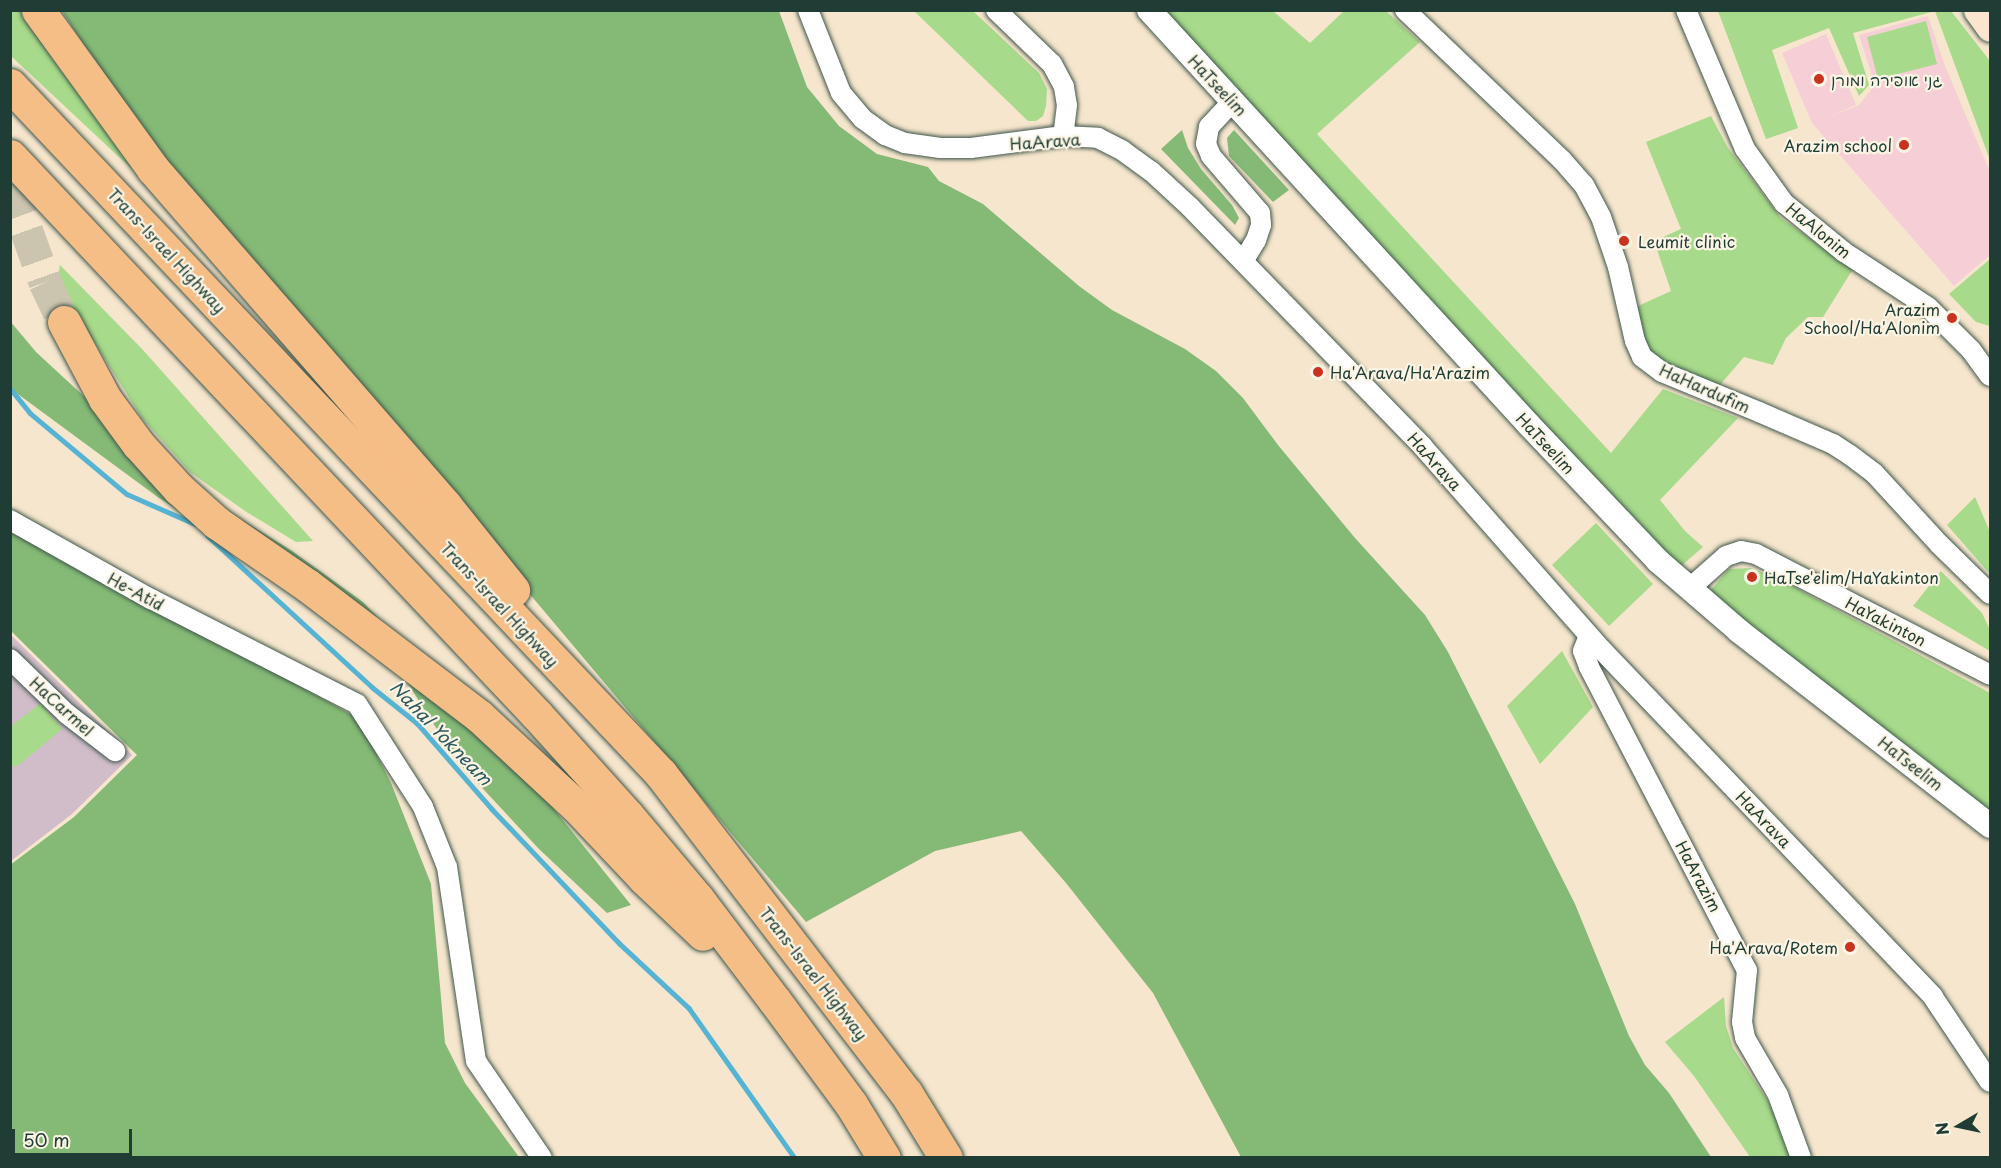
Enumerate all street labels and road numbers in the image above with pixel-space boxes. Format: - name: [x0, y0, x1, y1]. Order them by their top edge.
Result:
- street label: HaTseelim: [1185, 50, 1251, 120]
- street label: HaArava: [1009, 129, 1081, 153]
- street label: Trans-Israel Highway: [104, 183, 230, 317]
- street label: HaAlonim: [1783, 198, 1855, 262]
- street label: HaHardufim: [1657, 359, 1753, 417]
- street label: HaTseelim: [1513, 408, 1579, 478]
- street label: HaArava: [1404, 428, 1466, 494]
- street label: Trans-Israel Highway: [437, 537, 563, 671]
- street label: He-Atid: [105, 568, 167, 614]
- street label: HaYakinton: [1842, 592, 1930, 650]
- street label: HaCarmel: [26, 673, 98, 739]
- street label: HaTseelim: [1875, 732, 1947, 794]
- street label: HaArava: [1733, 787, 1795, 851]
- street label: HaArazim: [1672, 837, 1726, 915]
- street label: Trans-Israel Highway: [756, 902, 872, 1044]

